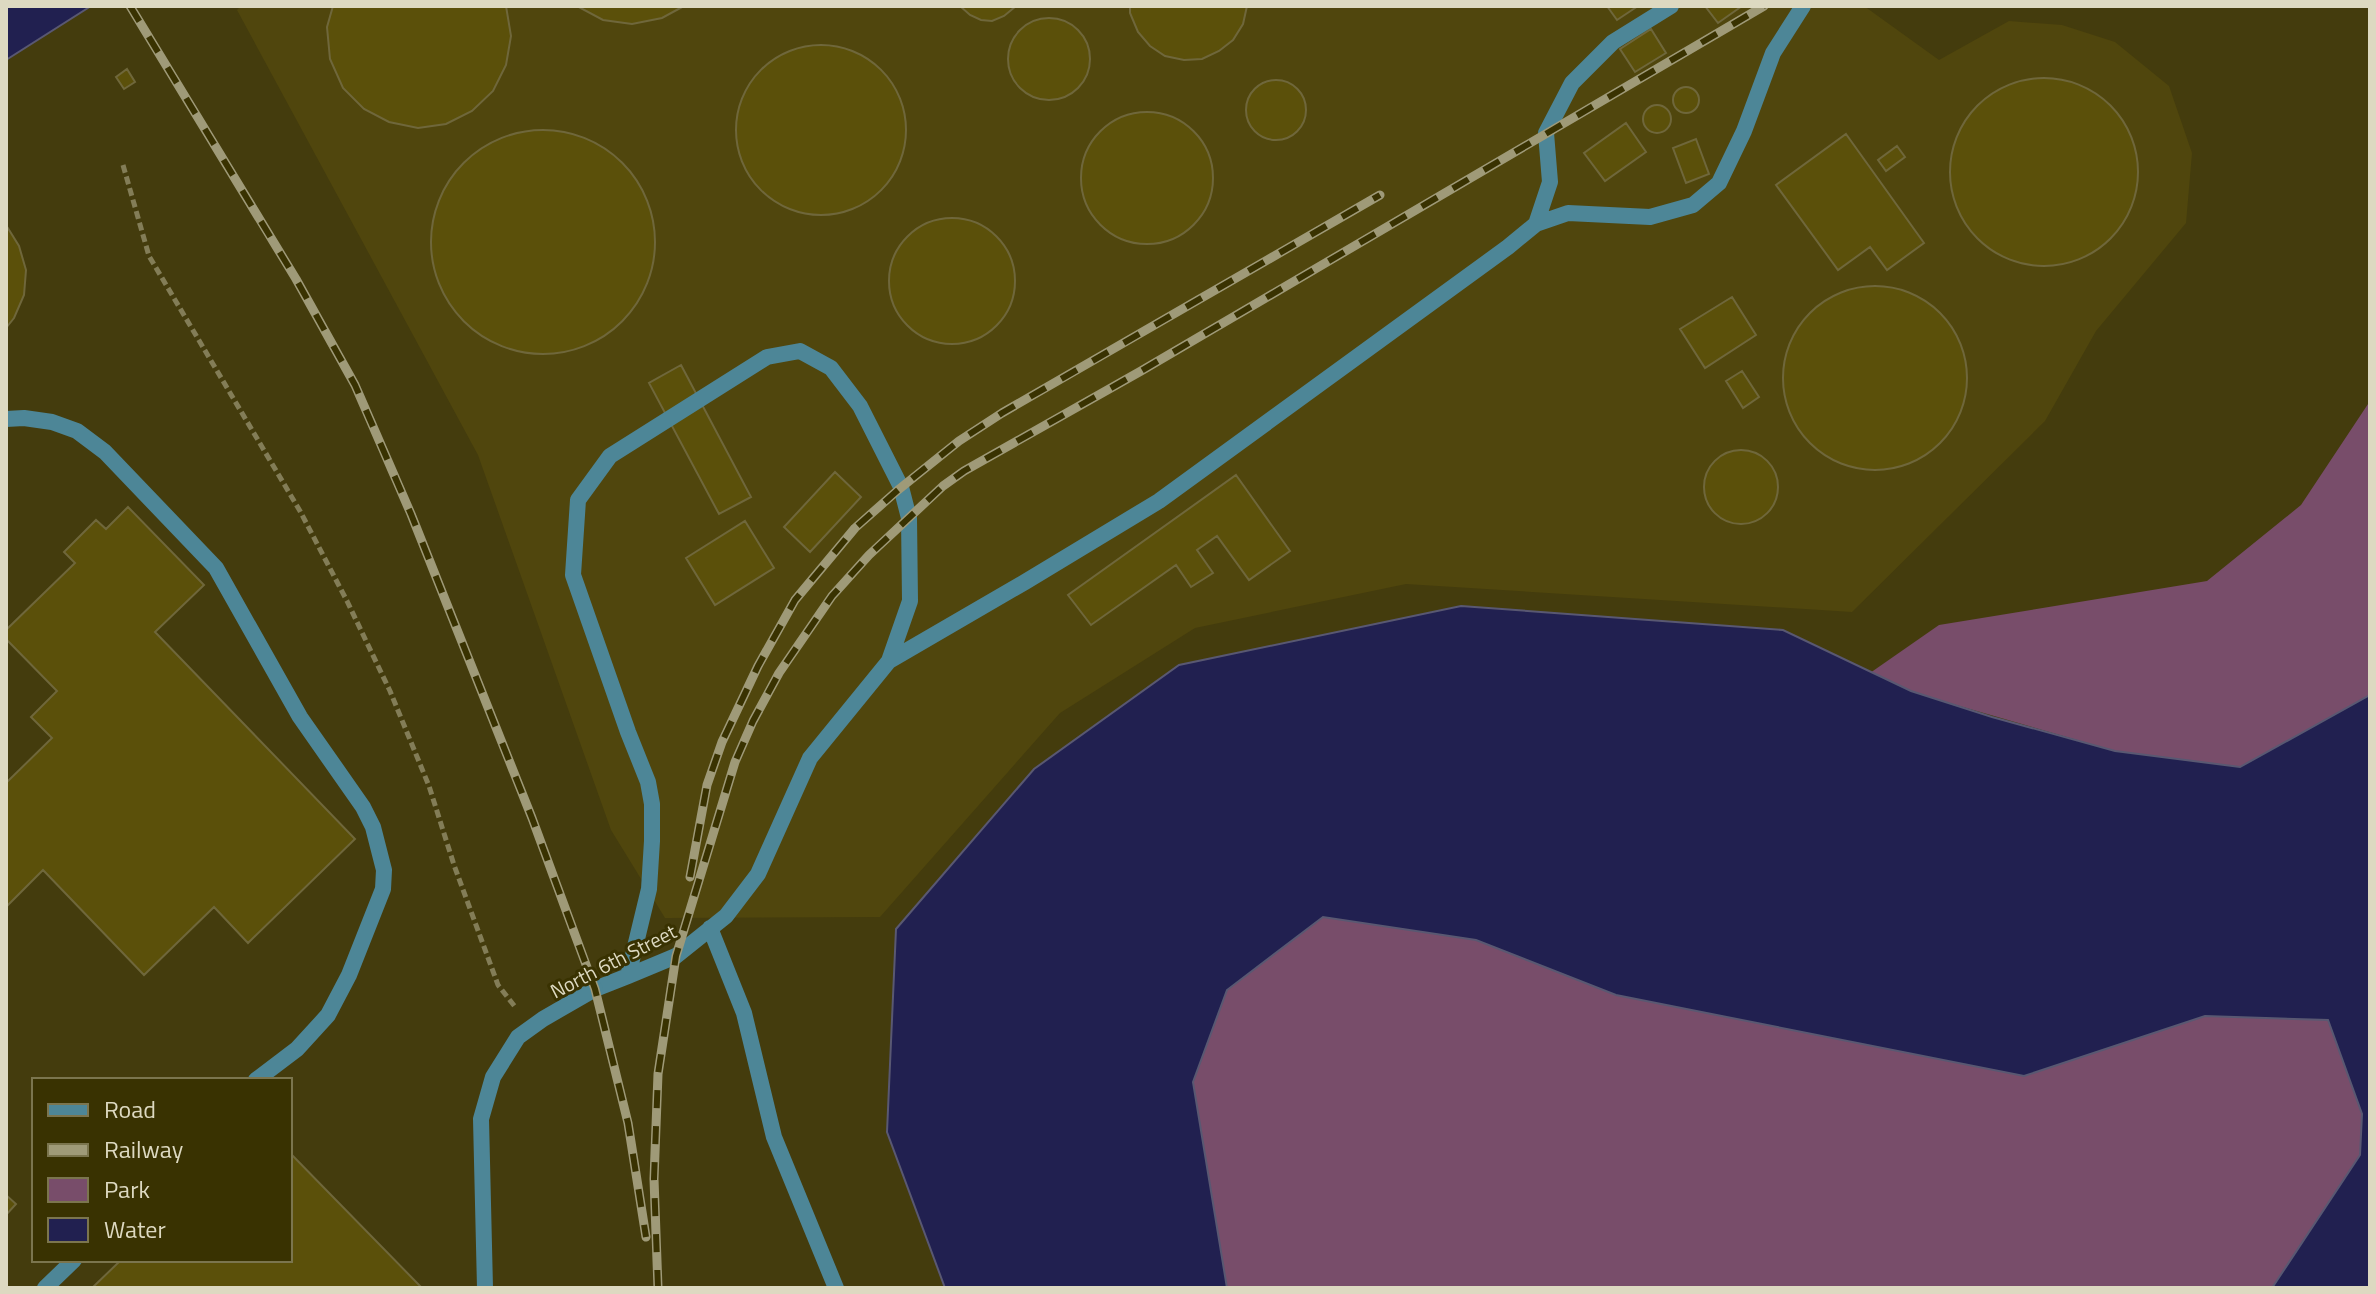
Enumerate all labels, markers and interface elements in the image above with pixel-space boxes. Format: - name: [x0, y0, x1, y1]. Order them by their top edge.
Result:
- street label: North 6th Street: [544, 916, 682, 1006]
- legend: [32, 1078, 292, 1262]
- text: Road: [104, 1091, 156, 1127]
- text: Railway: [104, 1131, 184, 1167]
- text: Park: [104, 1171, 150, 1207]
- text: Water: [104, 1211, 166, 1247]

